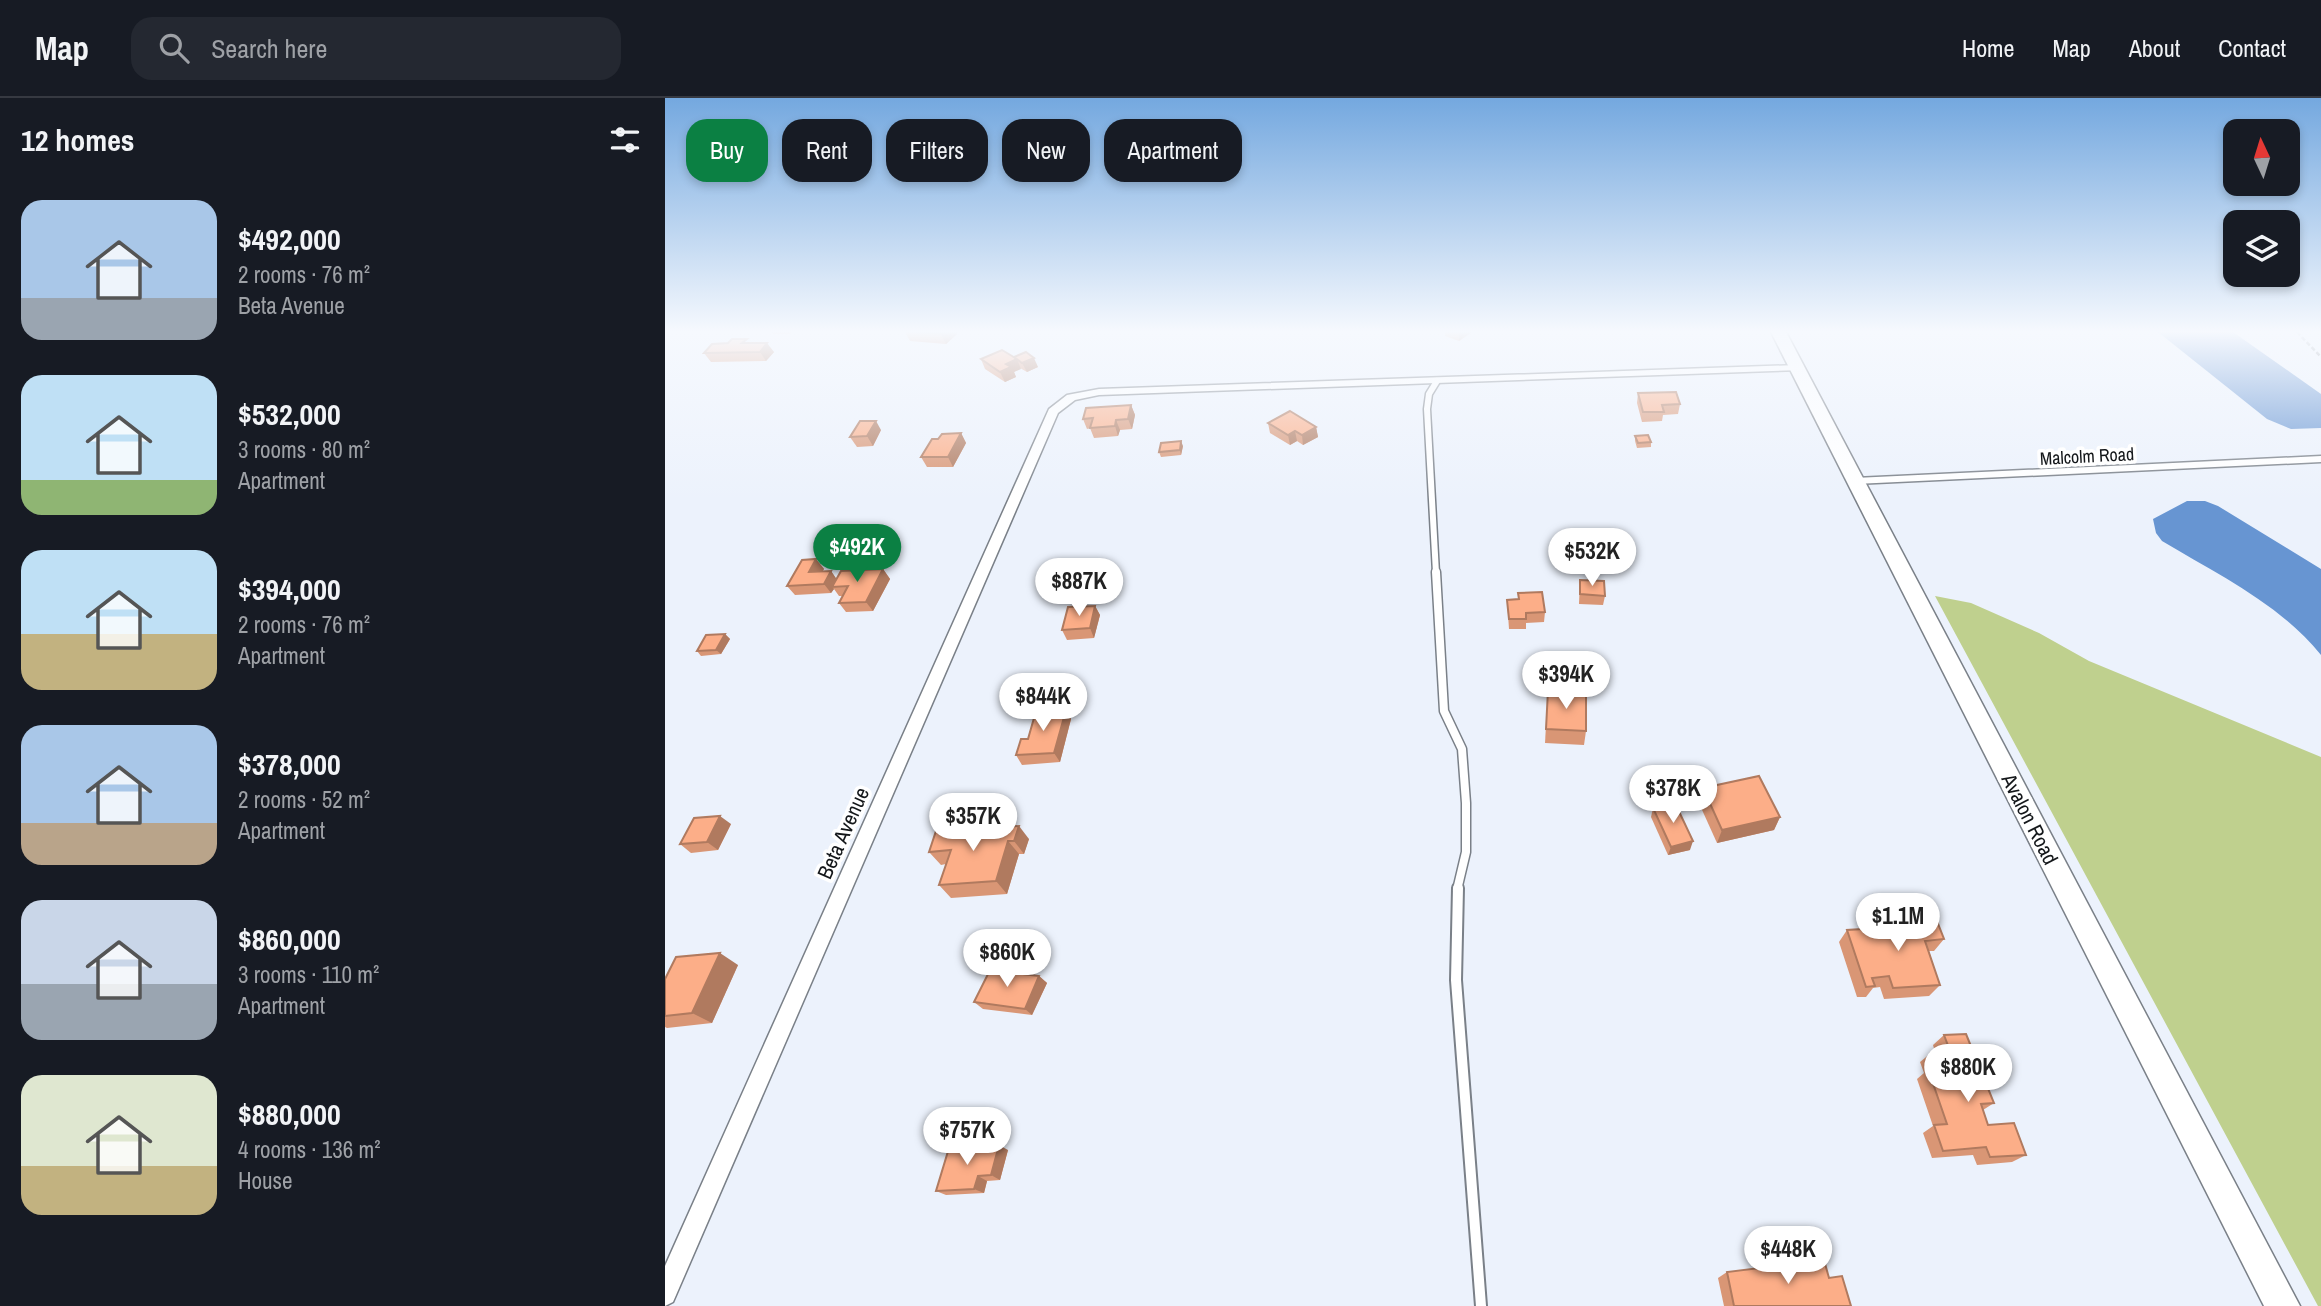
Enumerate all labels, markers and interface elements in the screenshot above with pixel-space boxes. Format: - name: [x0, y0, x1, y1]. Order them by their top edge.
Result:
- search box: [131, 17, 621, 80]
- text: Map: [35, 26, 89, 70]
- icon: search: [155, 29, 193, 67]
- text: Search here: [211, 31, 327, 66]
- text: Home: [1962, 32, 2014, 64]
- text: Map: [2052, 32, 2091, 64]
- text: About: [2129, 32, 2180, 64]
- text: Contact: [2218, 32, 2286, 64]
- chip: Buy: [686, 119, 768, 182]
- chip: Rent: [782, 119, 872, 182]
- chip: Filters: [886, 119, 988, 182]
- chip: New: [1002, 119, 1090, 182]
- chip: Apartment: [1104, 119, 1242, 182]
- north arrow: [2223, 119, 2299, 196]
- map controls: [2223, 119, 2300, 287]
- text: 12 homes: [21, 120, 135, 160]
- icon: filters: [606, 121, 644, 159]
- button: layers: [2223, 210, 2300, 287]
- text: $492,000: [238, 219, 341, 259]
- icon: home: [77, 228, 161, 312]
- text: 2 rooms · 76 m²: [238, 259, 370, 290]
- text: Beta Avenue: [238, 290, 345, 321]
- text: $532,000: [238, 394, 341, 434]
- icon: home: [77, 403, 161, 487]
- text: 3 rooms · 80 m²: [238, 434, 370, 465]
- street label: Malcolm Road: [2039, 441, 2135, 471]
- text: Apartment: [238, 465, 325, 496]
- pin: $492K: [808, 524, 906, 584]
- pin: $532K: [1543, 528, 1641, 588]
- text: $492K: [829, 531, 885, 562]
- text: $532K: [1564, 535, 1620, 566]
- pin: $887K: [1030, 559, 1128, 618]
- text: $887K: [1051, 565, 1107, 596]
- text: $394,000: [238, 569, 341, 609]
- icon: home: [77, 578, 161, 662]
- text: 2 rooms · 76 m²: [238, 609, 370, 640]
- text: Apartment: [238, 640, 325, 671]
- pin: $394K: [1517, 652, 1615, 711]
- text: $394K: [1538, 658, 1594, 689]
- pin: $844K: [994, 674, 1092, 733]
- text: $844K: [1015, 680, 1071, 711]
- text: $378,000: [238, 744, 341, 784]
- icon: home: [77, 753, 161, 837]
- pin: $378K: [1624, 766, 1722, 825]
- street label: Avalon Road: [1994, 768, 2065, 869]
- text: $378K: [1645, 772, 1701, 803]
- street label: Beta Avenue: [810, 783, 876, 883]
- text: 2 rooms · 52 m²: [238, 784, 370, 815]
- pin: $357K: [924, 794, 1022, 853]
- text: $357K: [945, 800, 1001, 831]
- text: Apartment: [238, 815, 325, 846]
- pin: $1.1M: [1849, 894, 1947, 953]
- text: $1.1M: [1872, 900, 1924, 931]
- text: $860,000: [238, 919, 341, 959]
- icon: home: [77, 928, 161, 1012]
- pin: $860K: [958, 930, 1056, 989]
- text: $860K: [979, 936, 1035, 967]
- text: 3 rooms · 110 m²: [238, 959, 379, 990]
- text: Apartment: [238, 990, 325, 1021]
- pin: $880K: [1919, 1044, 2017, 1104]
- text: $880K: [1940, 1051, 1996, 1082]
- text: $880,000: [238, 1094, 341, 1134]
- icon: home: [77, 1103, 161, 1187]
- pin: $757K: [918, 1108, 1016, 1167]
- text: $757K: [939, 1114, 995, 1145]
- text: 4 rooms · 136 m²: [238, 1134, 381, 1165]
- text: House: [238, 1165, 293, 1196]
- pin: $448K: [1739, 1226, 1837, 1286]
- text: $448K: [1760, 1233, 1816, 1264]

